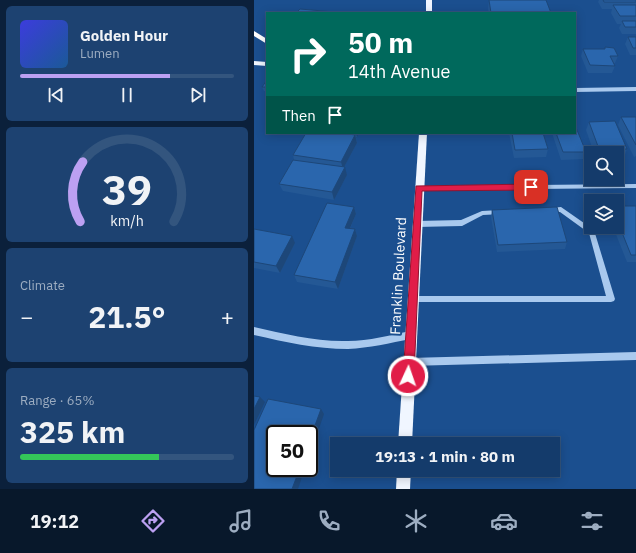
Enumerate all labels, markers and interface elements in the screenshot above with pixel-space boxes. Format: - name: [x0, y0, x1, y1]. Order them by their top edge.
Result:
- text: 50 m: [348, 24, 413, 61]
- text: Golden Hour: [80, 26, 168, 45]
- icon: right: [282, 28, 334, 80]
- text: Lumen: [80, 45, 120, 62]
- text: 14th Avenue: [348, 60, 451, 83]
- icon: previous: [45, 84, 67, 106]
- icon: pause: [116, 84, 138, 106]
- icon: next: [187, 84, 209, 106]
- icon: arrive: [324, 104, 346, 126]
- text: Then: [282, 106, 316, 125]
- map controls: [584, 146, 624, 234]
- button: search: [584, 146, 624, 186]
- text: 39: [102, 162, 152, 216]
- pin: [514, 170, 548, 204]
- icon: arrive: [520, 176, 542, 198]
- button: layers: [584, 194, 624, 234]
- text: km/h: [110, 211, 144, 230]
- street label: Franklin Boulevard: [386, 217, 410, 335]
- text: Climate: [20, 277, 65, 294]
- text: 21.5°: [88, 297, 166, 336]
- text: −: [20, 302, 33, 331]
- text: +: [221, 302, 234, 331]
- position arrow: [387, 355, 429, 397]
- text: Range · 65%: [20, 392, 94, 409]
- text: 325 km: [20, 412, 125, 451]
- speed limit sign: 50: [266, 425, 318, 477]
- text: 19:13 · 1 min · 80 m: [375, 447, 515, 466]
- icon: directions: [139, 507, 167, 535]
- icon: music: [227, 507, 255, 535]
- icon: phone: [315, 507, 343, 535]
- icon: climate: [402, 507, 430, 535]
- icon: car: [490, 507, 518, 535]
- icon: filters: [578, 507, 606, 535]
- text: 19:12: [30, 510, 79, 533]

